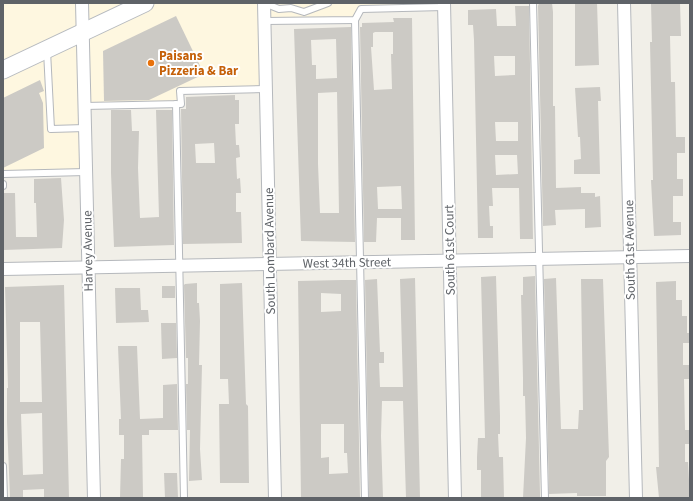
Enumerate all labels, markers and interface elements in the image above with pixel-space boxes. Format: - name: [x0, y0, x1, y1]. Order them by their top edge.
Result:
- place label: Paisans Pizzeria & Bar: [159, 47, 239, 80]
- marker: Paisans Pizzeria & Bar: [146, 58, 156, 68]
- street label: South Lombard Avenue: [260, 187, 280, 315]
- street label: South 61st Avenue: [620, 200, 640, 300]
- street label: South 61st Court: [440, 204, 460, 295]
- street label: Harvey Avenue: [78, 210, 98, 292]
- street label: West 34th Street: [303, 253, 392, 273]

